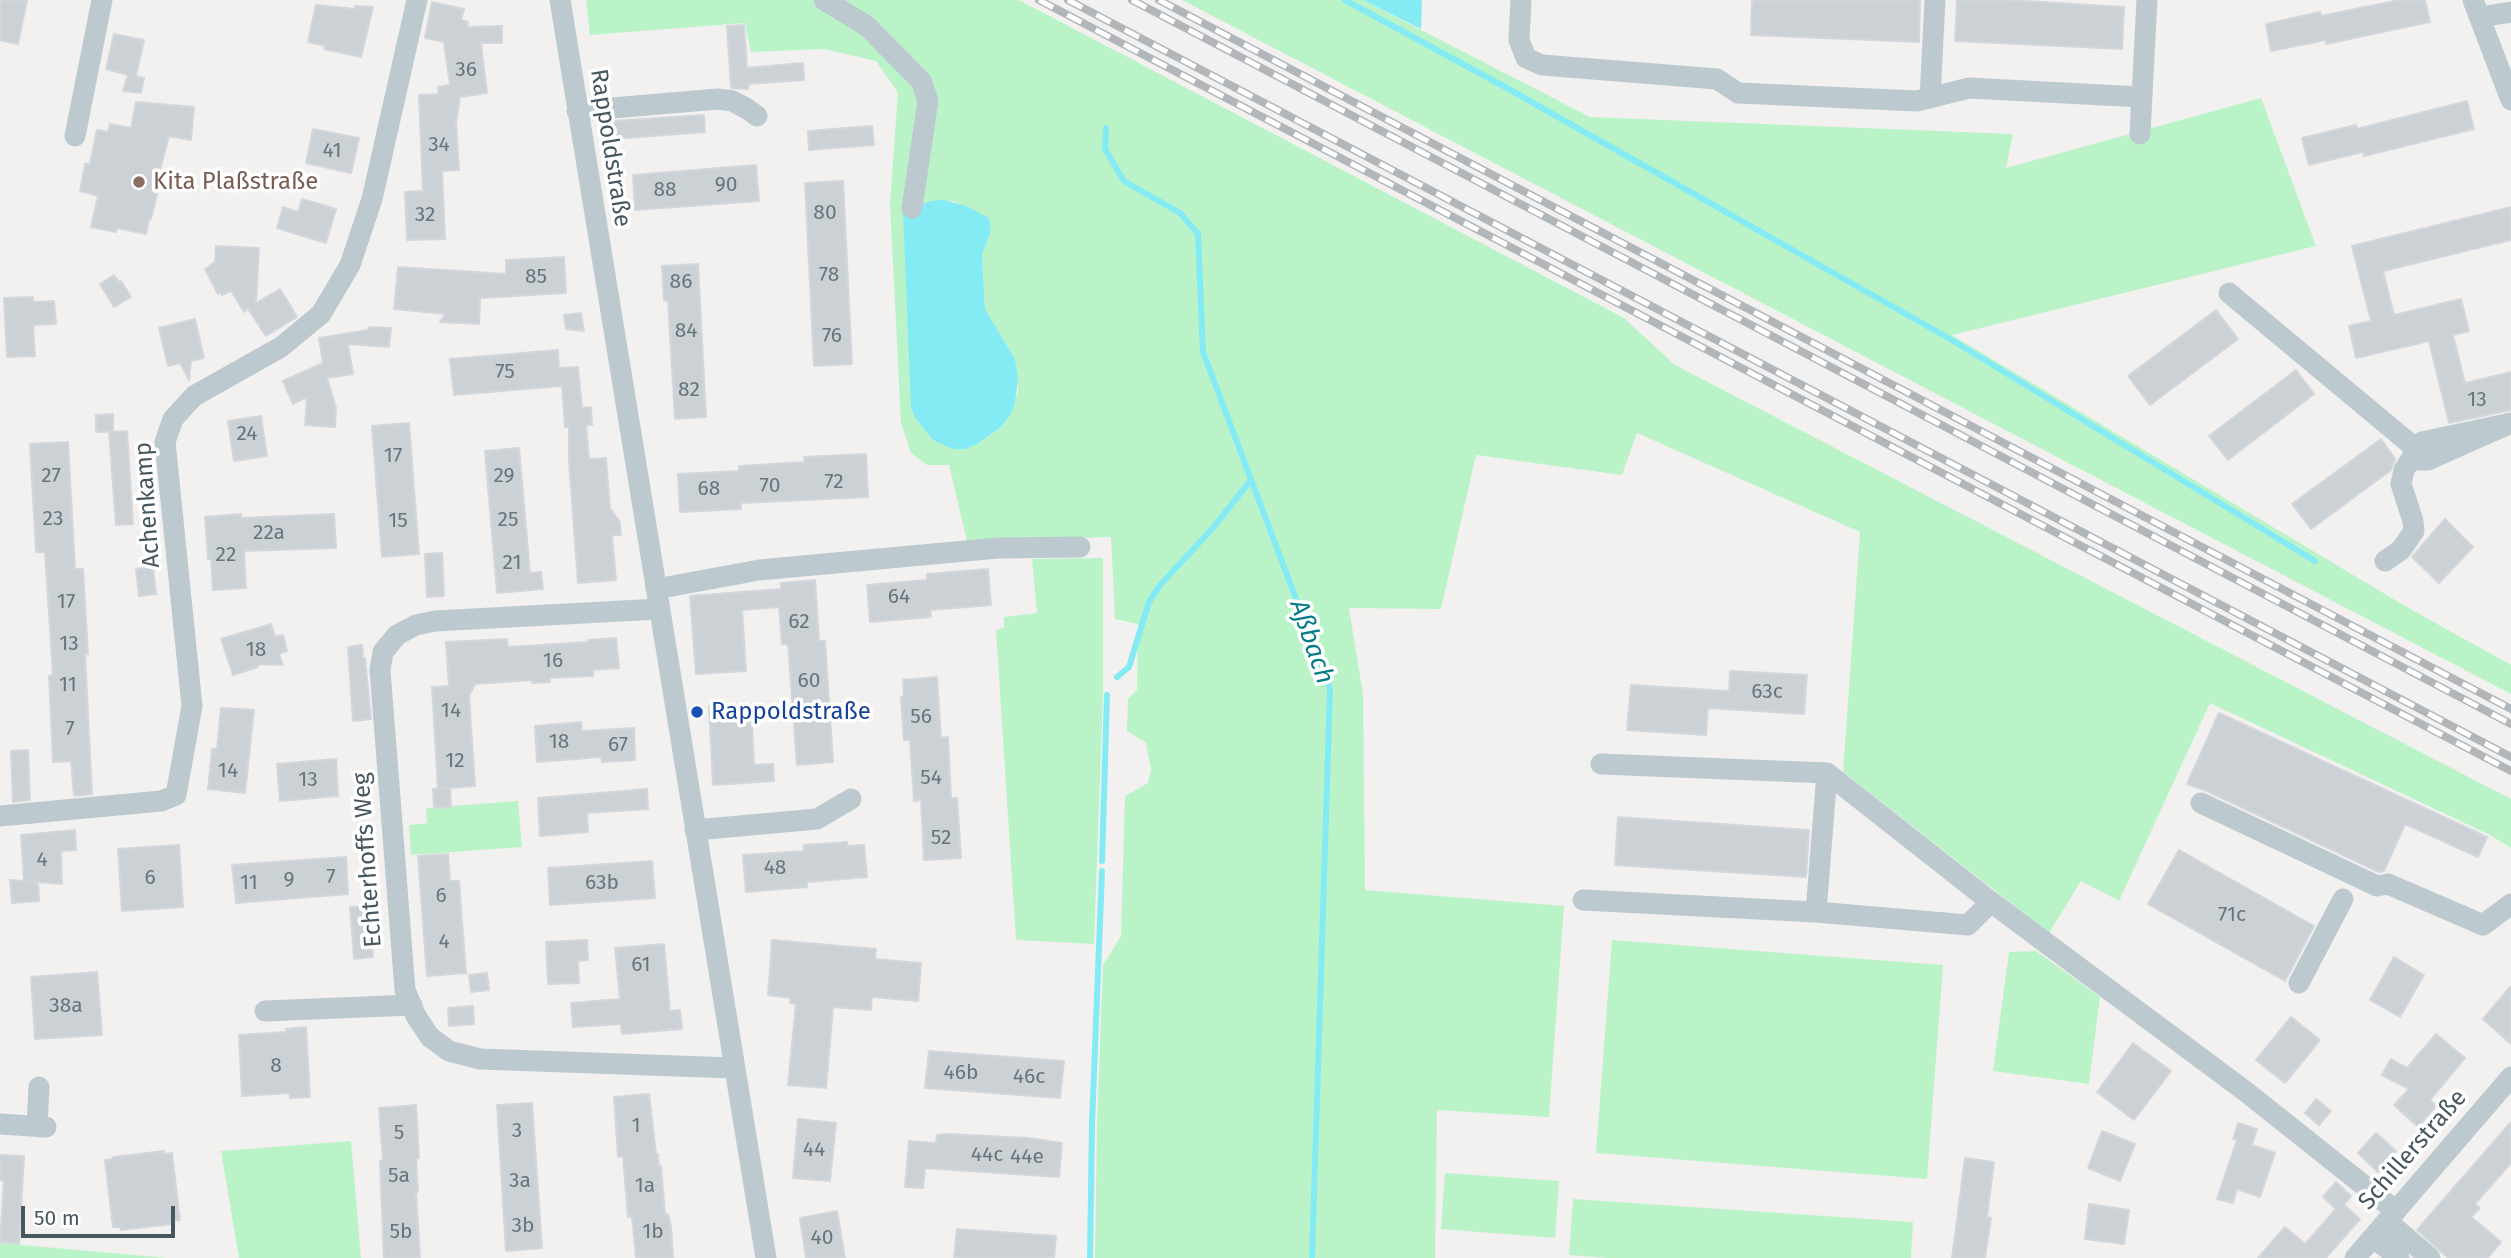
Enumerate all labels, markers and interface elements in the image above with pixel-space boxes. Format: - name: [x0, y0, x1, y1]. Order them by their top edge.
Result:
- house number: 36: [455, 57, 477, 83]
- street label: Rappoldstraße: [583, 67, 637, 229]
- house number: 34: [428, 132, 450, 158]
- house number: 41: [322, 138, 342, 164]
- place label: Kita Plaßstraße: [153, 168, 318, 196]
- house number: 90: [715, 172, 737, 198]
- marker: Kita Plaßstraße: [131, 174, 147, 190]
- house number: 88: [653, 177, 677, 203]
- house number: 80: [813, 200, 837, 226]
- house number: 32: [415, 202, 435, 228]
- house number: 78: [819, 262, 839, 288]
- house number: 85: [525, 264, 547, 290]
- house number: 86: [670, 269, 692, 295]
- house number: 84: [675, 318, 697, 344]
- house number: 76: [822, 323, 842, 349]
- house number: 75: [495, 359, 515, 385]
- house number: 82: [678, 377, 700, 403]
- house number: 13: [2467, 387, 2487, 413]
- house number: 24: [237, 421, 257, 447]
- street label: Achenkamp: [129, 441, 167, 569]
- house number: 17: [384, 443, 402, 469]
- house number: 27: [41, 463, 61, 489]
- house number: 29: [493, 463, 515, 489]
- house number: 72: [824, 469, 844, 495]
- house number: 70: [760, 473, 780, 499]
- house number: 68: [698, 476, 720, 502]
- house number: 23: [43, 506, 63, 532]
- house number: 25: [498, 507, 518, 533]
- house number: 15: [388, 508, 408, 534]
- house number: 22a: [253, 520, 285, 546]
- house number: 22: [216, 542, 236, 568]
- house number: 21: [503, 550, 521, 576]
- house number: 64: [888, 584, 910, 610]
- house number: 17: [57, 589, 75, 615]
- water label: Aßbach: [1282, 596, 1340, 688]
- house number: 62: [788, 609, 810, 635]
- house number: 13: [59, 631, 79, 657]
- house number: 18: [246, 637, 266, 663]
- house number: 16: [543, 648, 563, 674]
- house number: 60: [798, 668, 820, 694]
- house number: 11: [59, 672, 77, 698]
- house number: 63c: [1751, 679, 1783, 705]
- house number: 14: [441, 698, 461, 724]
- place label: Rappoldstraße: [711, 698, 871, 726]
- marker: Rappoldstraße: [689, 704, 705, 720]
- house number: 56: [910, 704, 932, 730]
- house number: 7: [65, 716, 75, 742]
- house number: 18: [549, 729, 569, 755]
- house number: 67: [608, 732, 628, 758]
- house number: 12: [445, 748, 465, 774]
- house number: 14: [218, 758, 238, 784]
- house number: 54: [920, 765, 942, 791]
- house number: 13: [298, 767, 318, 793]
- street label: Echterhoffs Weg: [348, 772, 388, 948]
- house number: 52: [931, 825, 951, 851]
- house number: 4: [36, 847, 48, 873]
- house number: 48: [764, 855, 786, 881]
- house number: 7: [326, 864, 336, 890]
- house number: 6: [144, 865, 156, 891]
- house number: 9: [283, 867, 295, 893]
- house number: 11: [240, 870, 258, 896]
- house number: 63b: [585, 870, 619, 896]
- house number: 6: [435, 883, 447, 909]
- house number: 71c: [2218, 902, 2246, 928]
- house number: 4: [438, 929, 450, 955]
- house number: 61: [631, 952, 651, 978]
- house number: 38a: [49, 993, 83, 1019]
- house number: 8: [270, 1053, 282, 1079]
- house number: 46b: [944, 1060, 978, 1086]
- house number: 46c: [1013, 1064, 1045, 1090]
- street label: Schillerstraße: [2353, 1084, 2473, 1216]
- house number: 1: [631, 1113, 641, 1139]
- house number: 3: [512, 1118, 522, 1144]
- house number: 5: [394, 1120, 404, 1146]
- house number: 44: [803, 1137, 825, 1163]
- house number: 44c: [971, 1142, 1003, 1168]
- house number: 44e: [1010, 1144, 1044, 1170]
- house number: 5a: [388, 1163, 410, 1189]
- house number: 3a: [509, 1168, 531, 1194]
- house number: 1a: [635, 1173, 655, 1199]
- scale bar: [24, 1192, 178, 1236]
- text: 50 m: [34, 1205, 80, 1231]
- house number: 3b: [512, 1213, 534, 1239]
- house number: 5b: [390, 1219, 412, 1245]
- house number: 1b: [642, 1219, 664, 1245]
- house number: 40: [811, 1225, 833, 1251]

